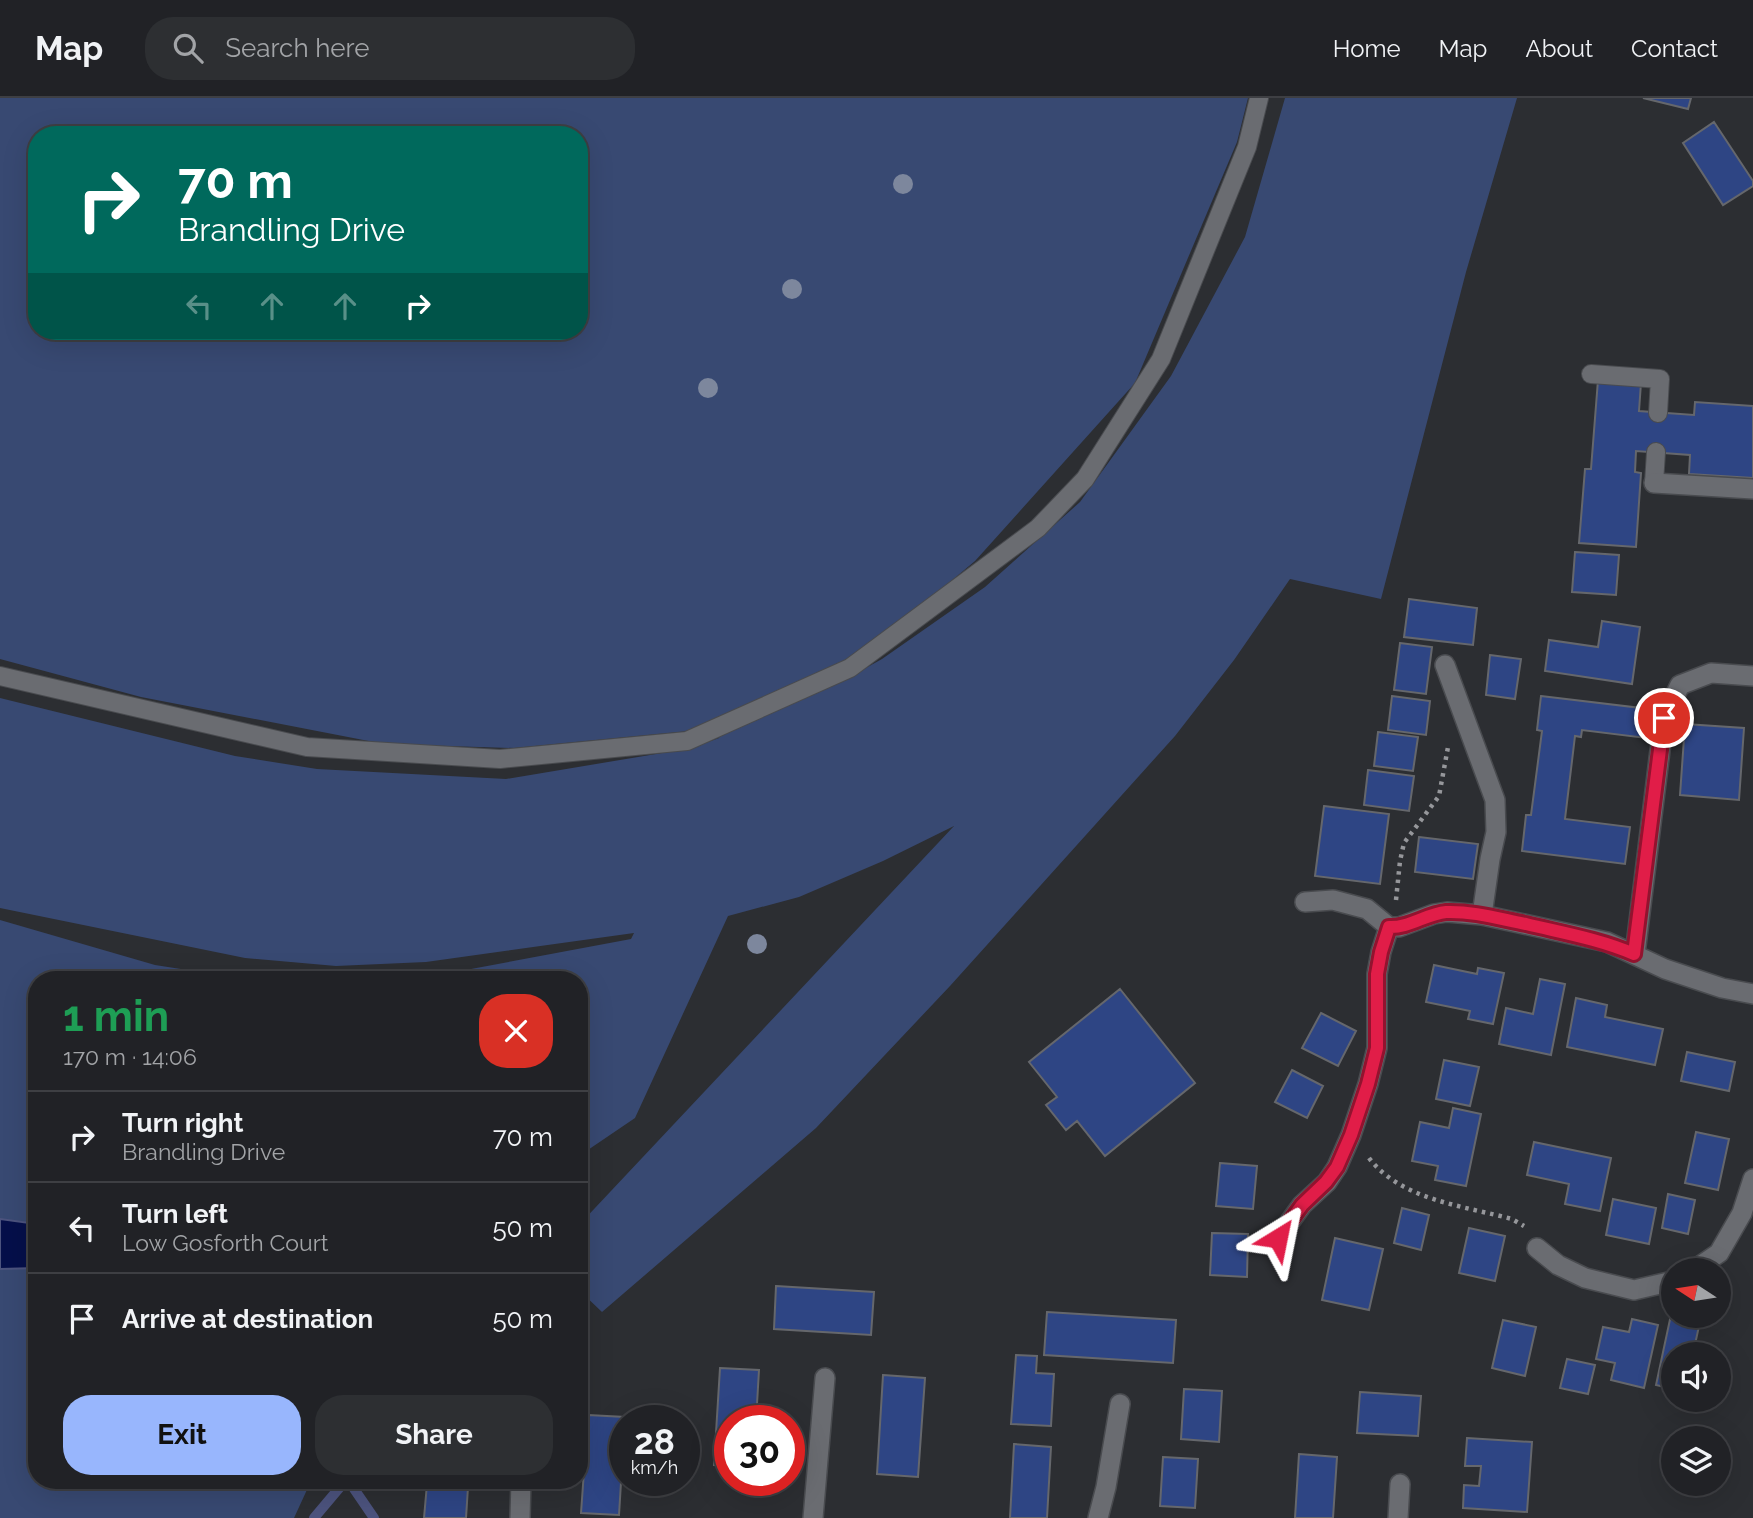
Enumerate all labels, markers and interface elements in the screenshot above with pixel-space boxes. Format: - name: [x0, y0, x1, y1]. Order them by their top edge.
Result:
- search box: [145, 17, 635, 80]
- text: Map: [35, 29, 103, 68]
- icon: search: [169, 29, 207, 67]
- text: Search here: [225, 33, 370, 63]
- text: Home: [1333, 34, 1401, 63]
- text: Map: [1439, 34, 1487, 63]
- text: About: [1525, 34, 1593, 63]
- text: Contact: [1631, 34, 1718, 63]
- text: 70 m: [178, 152, 293, 209]
- icon: right: [63, 154, 154, 245]
- text: Brandling Drive: [178, 211, 405, 248]
- icon: left: [180, 287, 218, 325]
- icon: ahead: [253, 287, 291, 325]
- icon: ahead: [326, 287, 364, 325]
- icon: right: [399, 287, 437, 325]
- pin: [1634, 688, 1694, 748]
- icon: arrive: [1645, 699, 1683, 737]
- text: 1 min: [63, 992, 169, 1041]
- button: close: [479, 994, 553, 1068]
- text: 170 m · 14:06: [63, 1043, 197, 1070]
- text: Turn right: [122, 1108, 243, 1138]
- icon: right: [63, 1118, 101, 1156]
- text: 70 m: [493, 1122, 553, 1152]
- text: Brandling Drive: [122, 1138, 285, 1165]
- text: Turn left: [122, 1199, 228, 1229]
- position arrow: [1241, 1201, 1315, 1275]
- icon: left: [63, 1209, 101, 1247]
- text: 50 m: [492, 1213, 553, 1243]
- text: Low Gosforth Court: [122, 1229, 328, 1256]
- north arrow: [1661, 1258, 1731, 1328]
- map controls: [1661, 1258, 1731, 1496]
- icon: arrive: [63, 1300, 101, 1338]
- text: Arrive at destination: [122, 1304, 373, 1334]
- text: 50 m: [492, 1304, 553, 1334]
- button: sound: [1661, 1342, 1731, 1412]
- button: Exit: [63, 1395, 301, 1475]
- button: Share: [315, 1395, 553, 1475]
- speed limit sign: 30: [714, 1405, 805, 1496]
- text: 28: [634, 1421, 675, 1462]
- button: layers: [1661, 1426, 1731, 1496]
- text: km/h: [631, 1457, 678, 1478]

